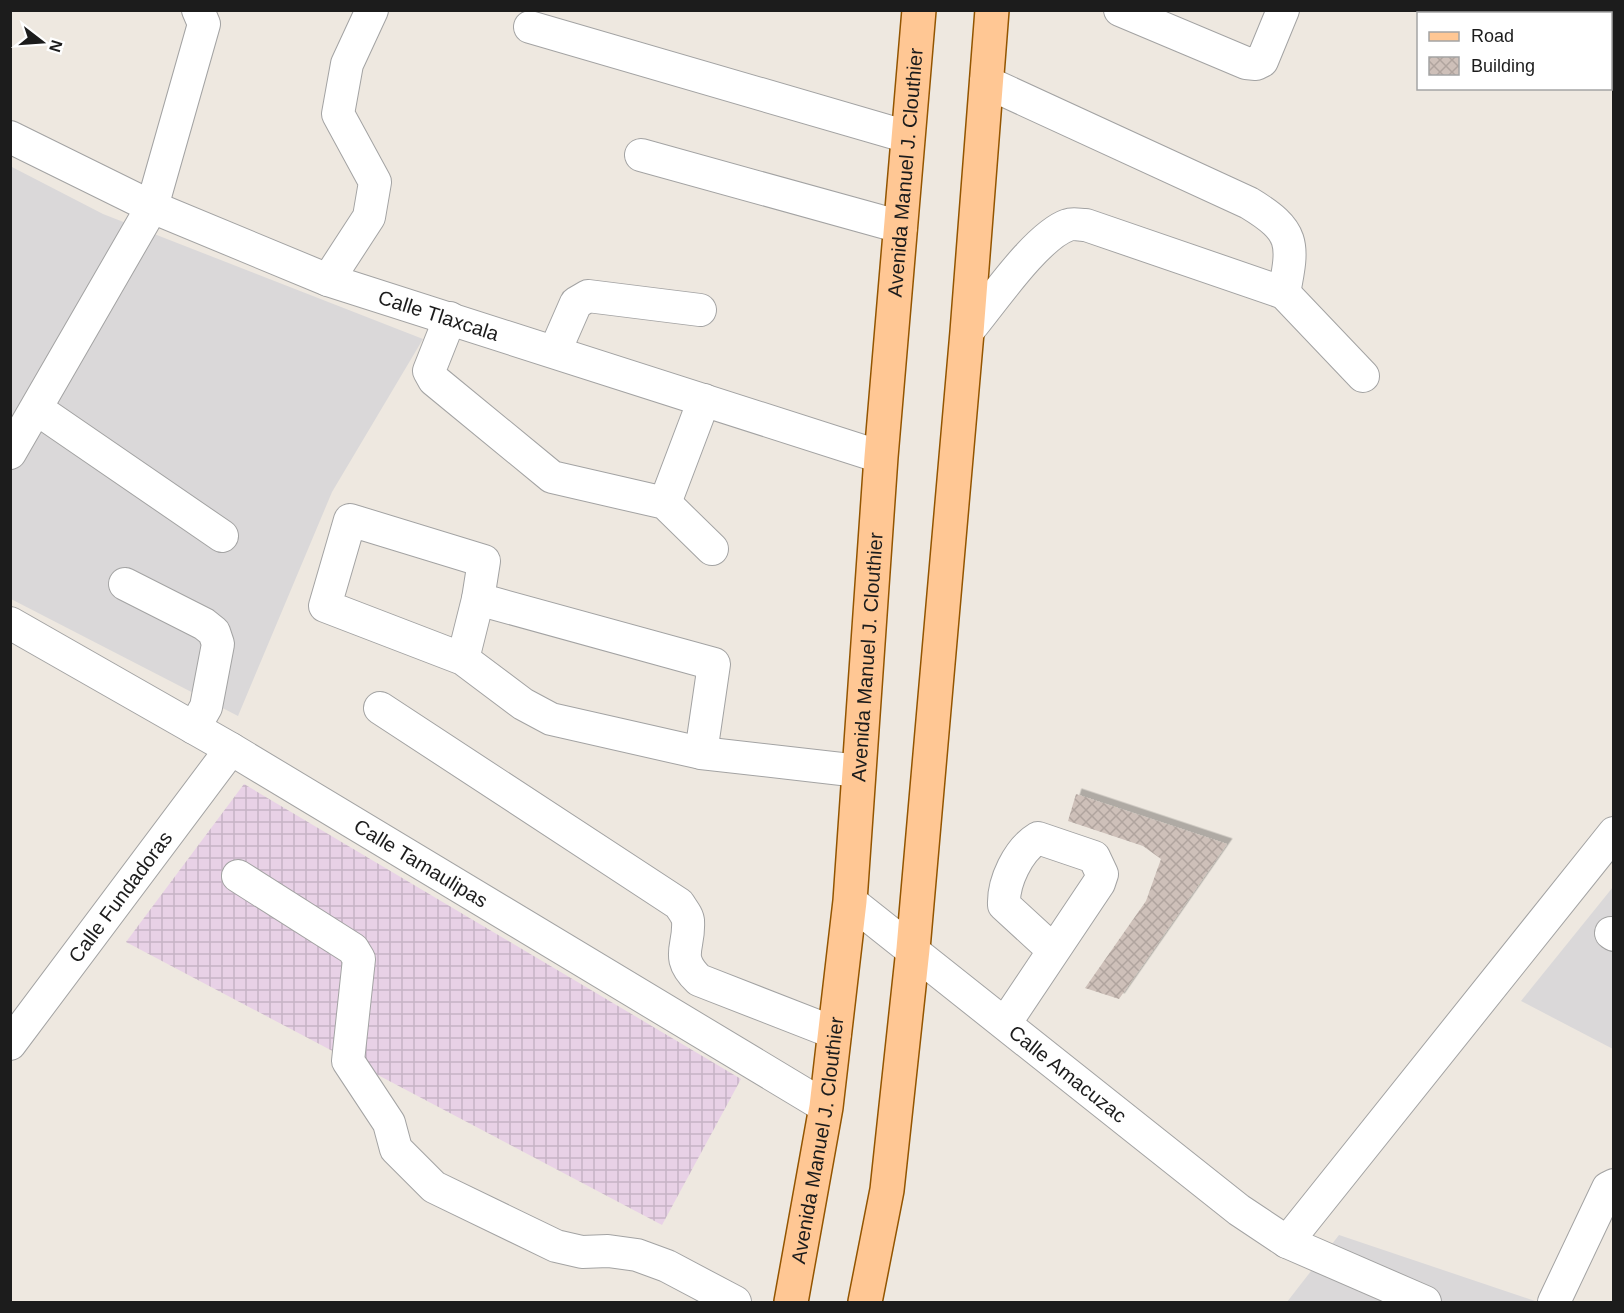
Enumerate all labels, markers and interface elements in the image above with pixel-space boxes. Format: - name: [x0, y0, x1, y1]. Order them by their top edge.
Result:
- north arrow: [12, 12, 72, 72]
- legend: [1417, 12, 1612, 90]
- text: Road: [1471, 26, 1514, 46]
- text: N: [46, 38, 66, 54]
- street label: Avenida Manuel J. Clouthier: [884, 47, 927, 298]
- text: Building: [1471, 56, 1535, 76]
- street label: Calle Tlaxcala: [376, 286, 502, 345]
- street label: Avenida Manuel J. Clouthier: [847, 531, 887, 783]
- street label: Calle Tamaulipas: [350, 815, 492, 912]
- street label: Calle Fundadoras: [64, 827, 176, 967]
- street label: Avenida Manuel J. Clouthier: [787, 1015, 847, 1266]
- street label: Calle Amacuzac: [1005, 1021, 1131, 1127]

